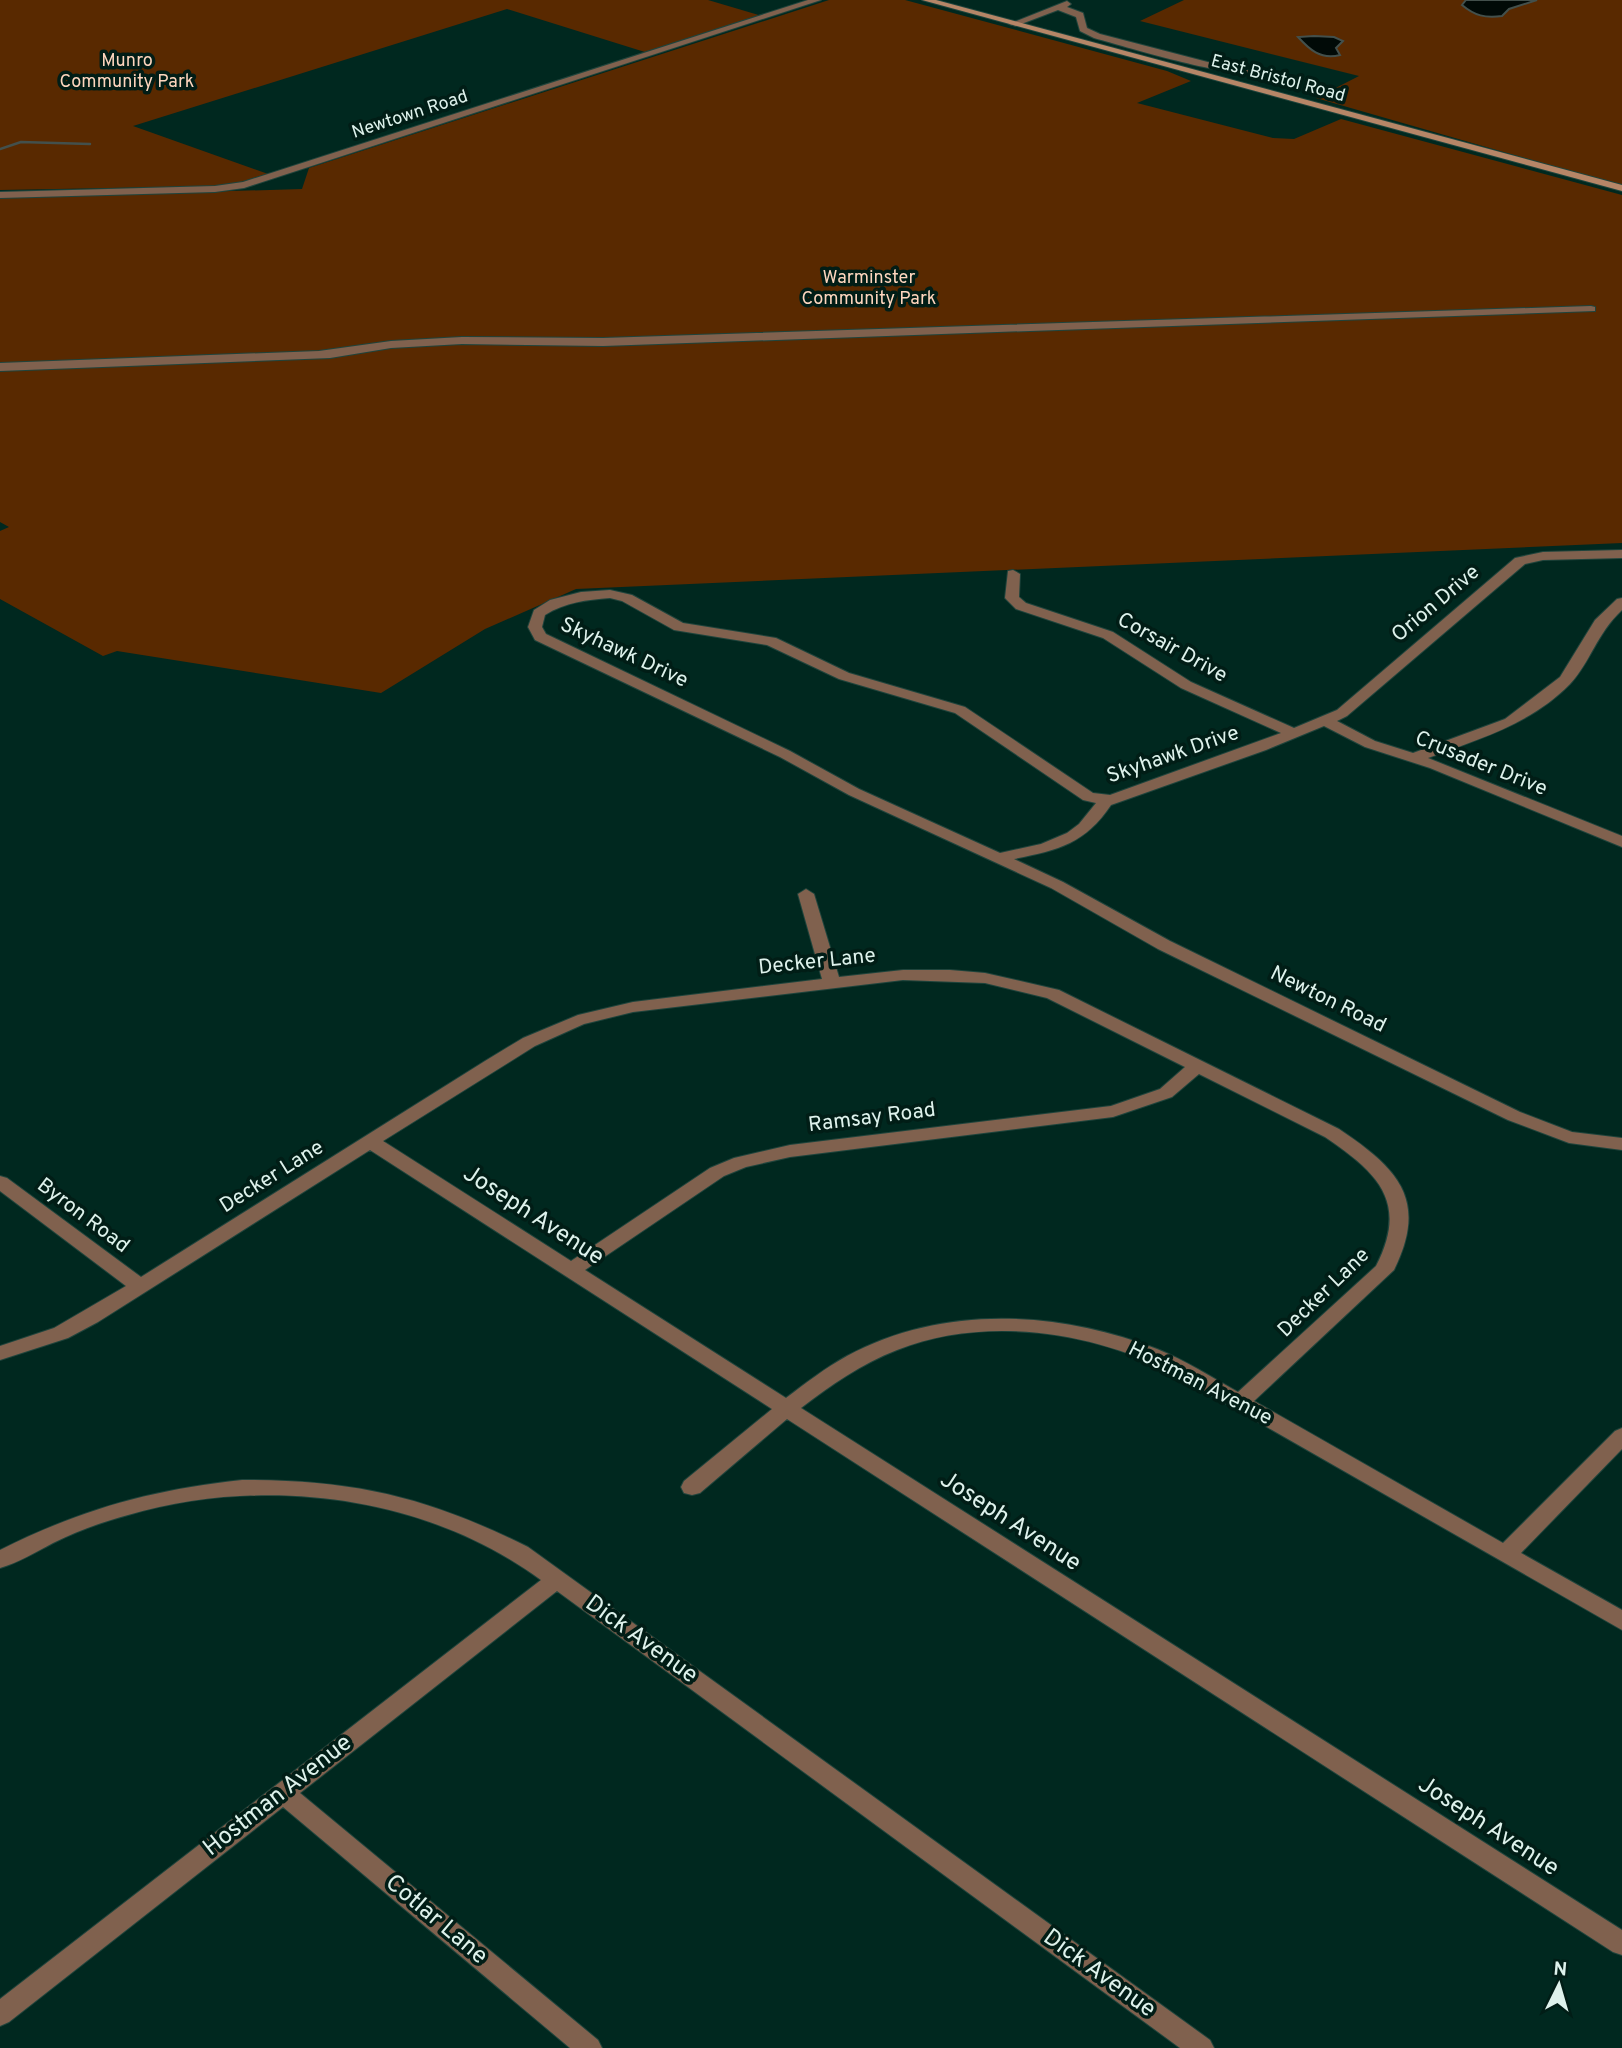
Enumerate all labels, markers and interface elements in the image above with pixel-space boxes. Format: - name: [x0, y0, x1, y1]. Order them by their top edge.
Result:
- park label: Munro Community Park: [60, 50, 194, 94]
- street label: East Bristol Road: [1208, 50, 1348, 108]
- street label: Newtown Road: [349, 85, 471, 145]
- park label: Warminster Community Park: [802, 267, 936, 311]
- street label: Orion Drive: [1386, 559, 1486, 649]
- street label: Corsair Drive: [1112, 607, 1232, 689]
- street label: Skyhawk Drive: [556, 612, 692, 694]
- street label: Skyhawk Drive: [1103, 720, 1243, 790]
- street label: Crusader Drive: [1411, 725, 1551, 803]
- street label: Decker Lane: [757, 942, 877, 982]
- street label: Newton Road: [1265, 960, 1391, 1040]
- street label: Ramsay Road: [807, 1097, 937, 1139]
- street label: Decker Lane: [215, 1134, 329, 1220]
- street label: Joseph Avenue: [457, 1159, 609, 1273]
- street label: Byron Road: [31, 1172, 135, 1260]
- street label: Decker Lane: [1272, 1242, 1376, 1344]
- street label: Hostman Avenue: [1123, 1336, 1277, 1432]
- street label: Joseph Avenue: [934, 1465, 1086, 1579]
- street label: Dick Avenue: [579, 1589, 703, 1691]
- street label: Hostman Avenue: [197, 1728, 359, 1864]
- street label: Joseph Avenue: [1412, 1770, 1564, 1884]
- street label: Cotlar Lane: [379, 1868, 493, 1972]
- street label: Dick Avenue: [1037, 1923, 1161, 2025]
- north arrow: [1524, 1950, 1594, 2020]
- text: N: [1552, 1958, 1568, 1983]

